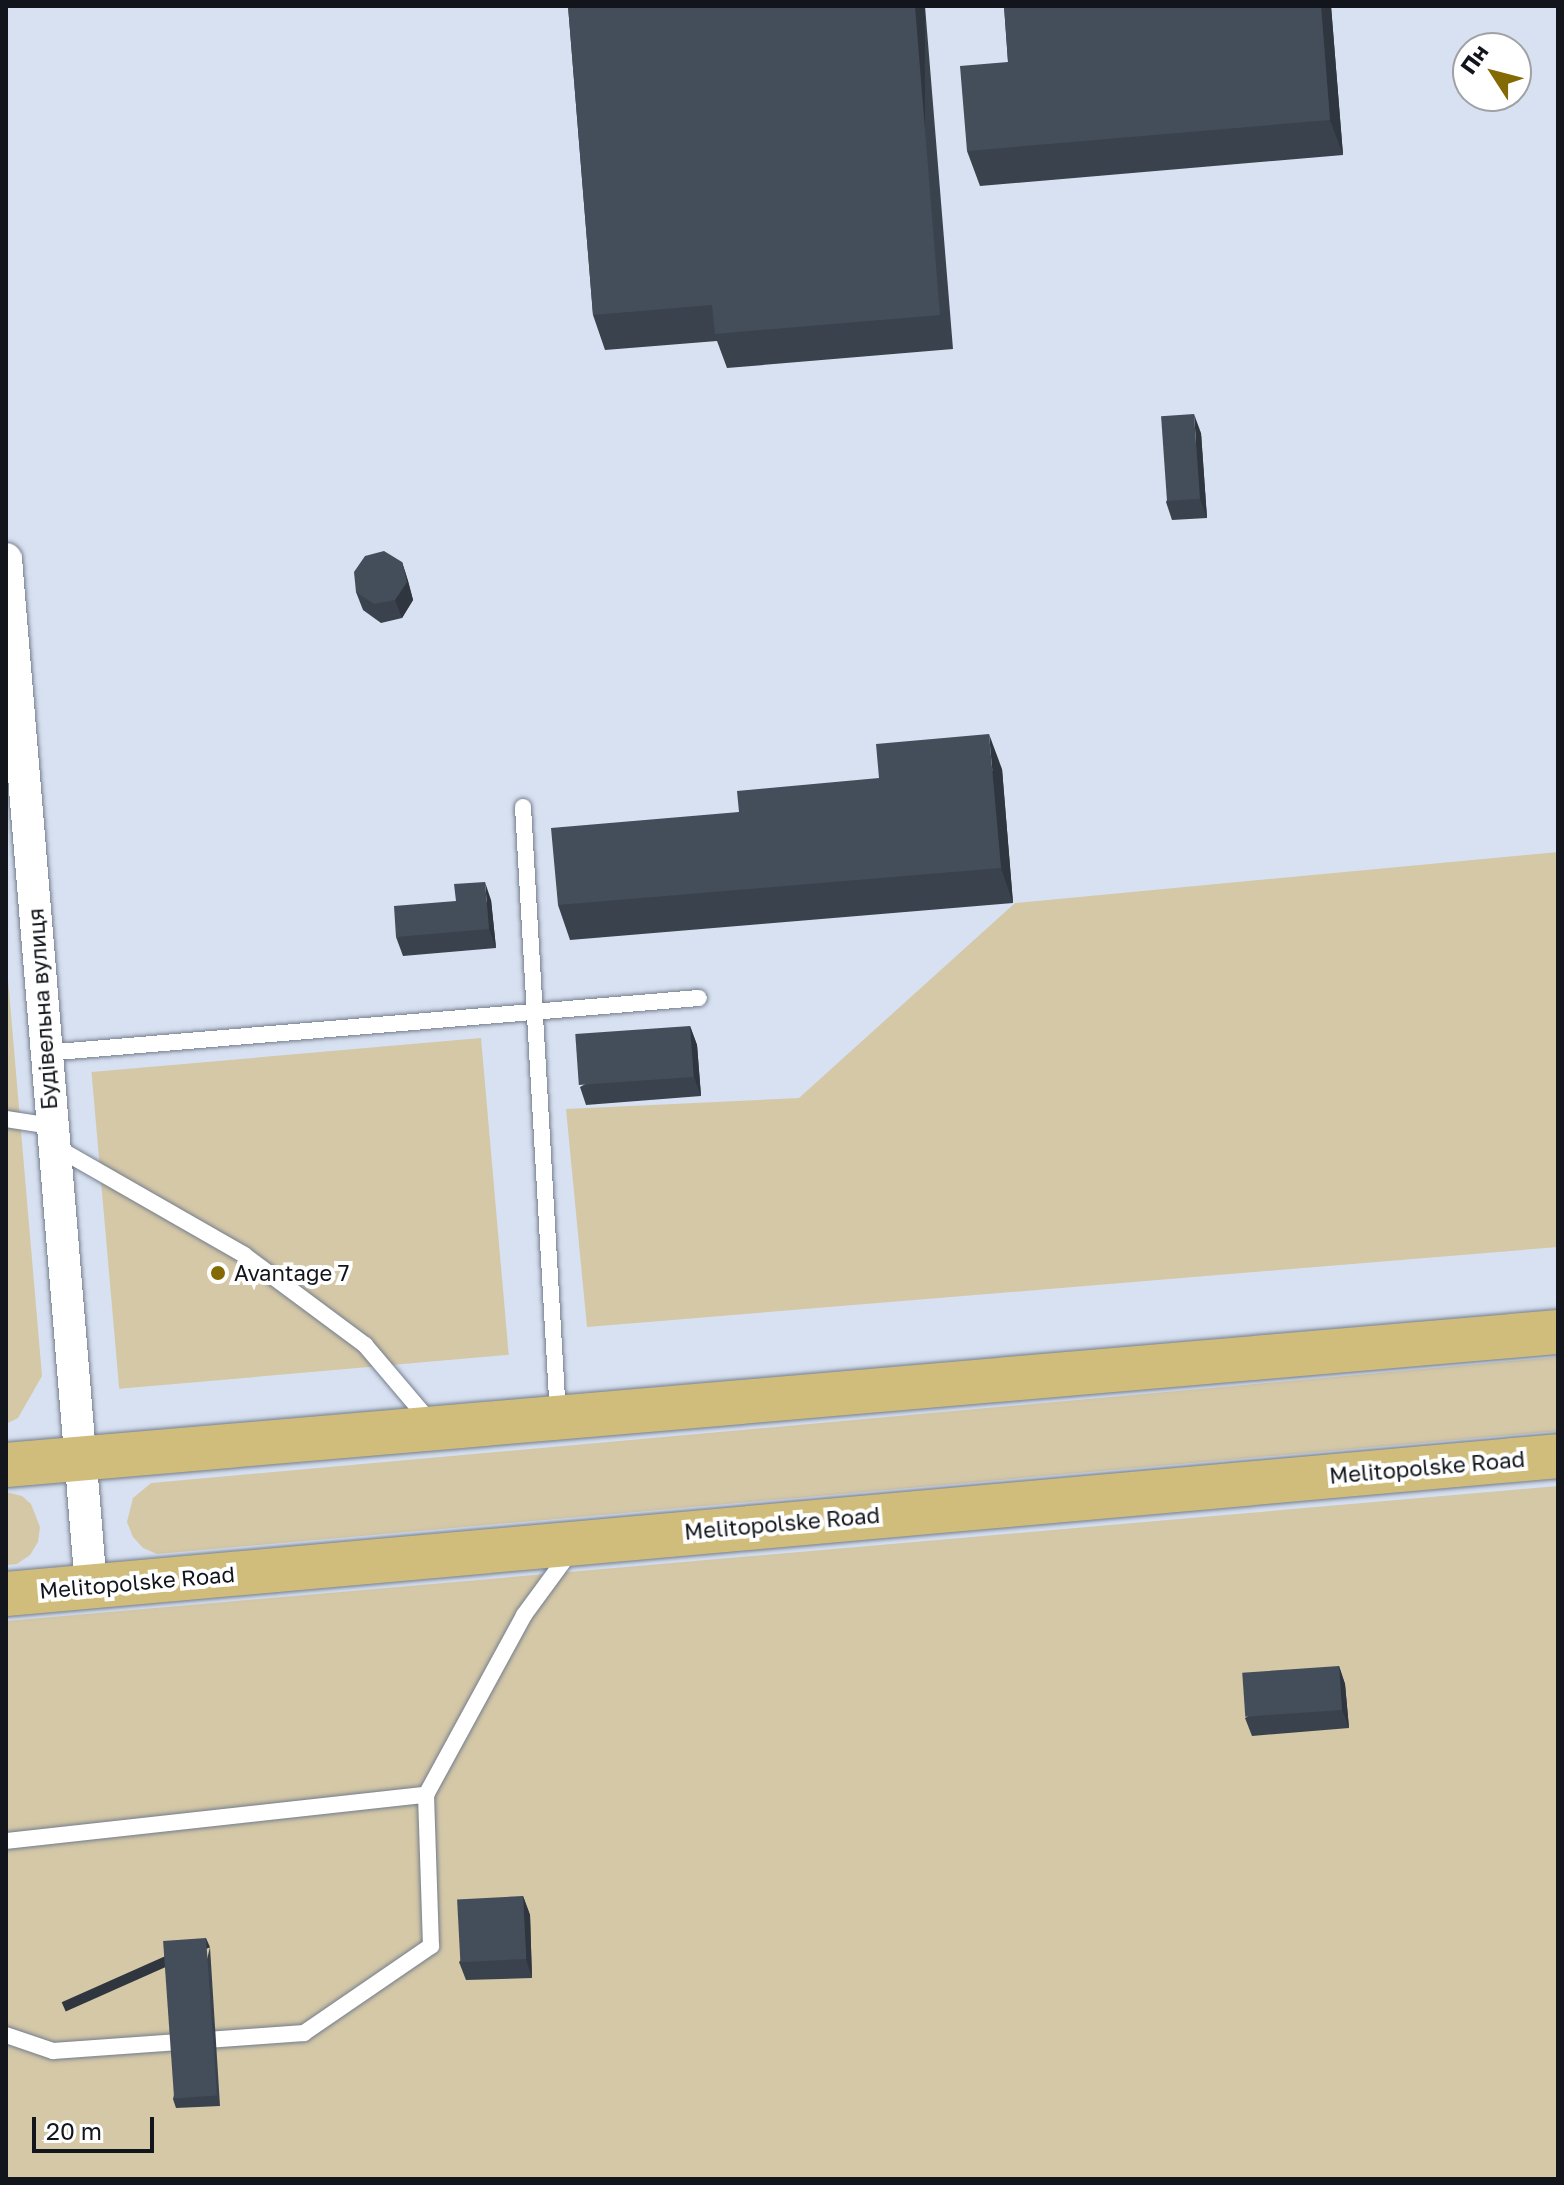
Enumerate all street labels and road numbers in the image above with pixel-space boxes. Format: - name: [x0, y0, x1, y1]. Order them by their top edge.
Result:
- street label: Будівельна вулиця: [22, 907, 62, 1111]
- street label: Melitopolske Road: [1328, 1445, 1526, 1489]
- street label: Melitopolske Road: [683, 1501, 881, 1545]
- street label: Melitopolske Road: [38, 1560, 236, 1604]

